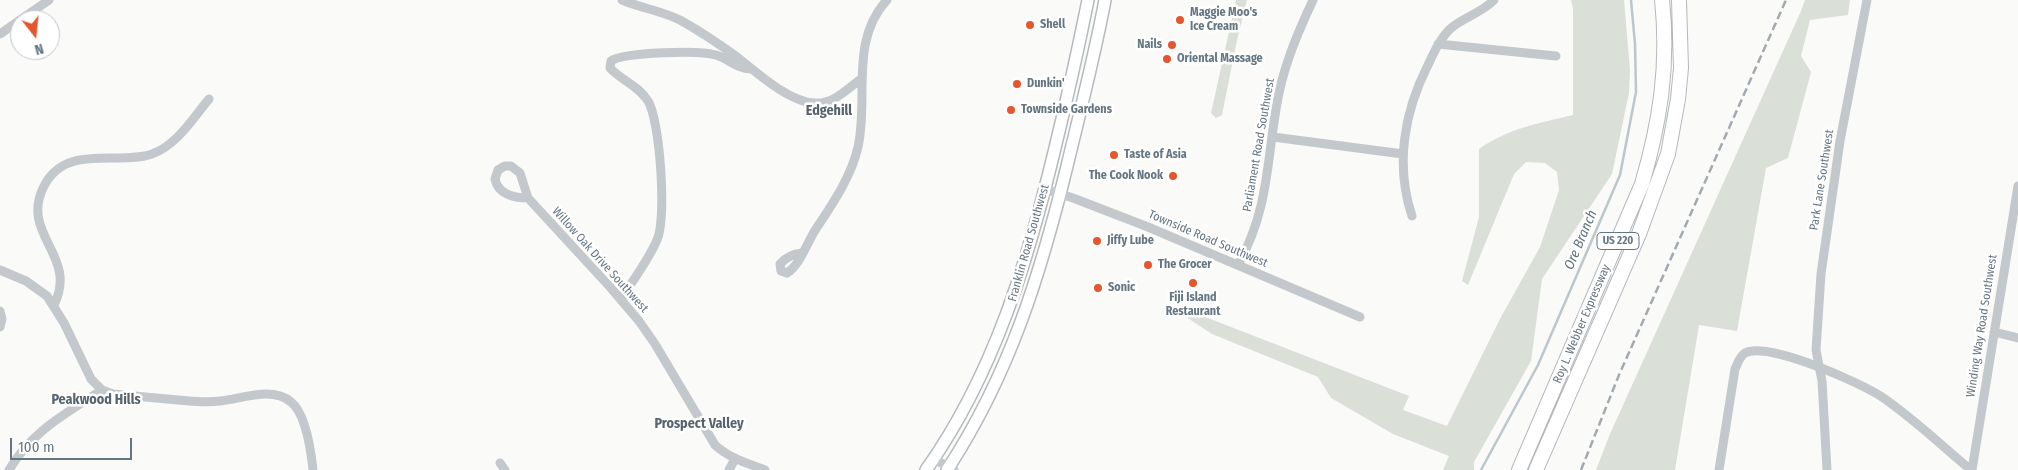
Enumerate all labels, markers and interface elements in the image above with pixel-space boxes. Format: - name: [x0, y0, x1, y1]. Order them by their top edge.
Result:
- place label: Maggie Moo's Ice Cream: [1190, 6, 1257, 34]
- north arrow: [10, 10, 60, 60]
- marker: Maggie Moo's Ice Cream: [1174, 14, 1186, 26]
- place label: Shell: [1040, 18, 1065, 32]
- marker: Shell: [1024, 19, 1036, 31]
- place label: Nails: [1137, 38, 1162, 52]
- marker: Nails: [1166, 39, 1178, 51]
- text: N: [33, 40, 45, 58]
- place label: Oriental Massage: [1177, 52, 1263, 66]
- marker: Oriental Massage: [1161, 53, 1173, 65]
- place label: Dunkin': [1027, 77, 1065, 91]
- street label: Parliament Road Southwest: [1240, 77, 1278, 213]
- marker: Dunkin': [1011, 78, 1023, 90]
- district label: Edgehill: [806, 103, 852, 119]
- place label: Townside Gardens: [1021, 103, 1112, 117]
- marker: Townside Gardens: [1005, 104, 1017, 116]
- street label: Park Lane Southwest: [1807, 129, 1837, 231]
- place label: Taste of Asia: [1124, 148, 1187, 162]
- marker: Taste of Asia: [1108, 149, 1120, 161]
- place label: The Cook Nook: [1089, 169, 1163, 183]
- marker: The Cook Nook: [1167, 170, 1179, 182]
- street label: Franklin Road Southwest: [1005, 183, 1053, 303]
- street label: Willow Oak Drive Southwest: [549, 204, 651, 316]
- street label: Townside Road Southwest: [1146, 207, 1270, 271]
- water label: Ore Branch: [1561, 208, 1601, 272]
- road number: US 220: [1597, 232, 1639, 250]
- place label: Jiffy Lube: [1107, 234, 1154, 248]
- marker: Jiffy Lube: [1091, 235, 1103, 247]
- street label: Winding Way Road Southwest: [1964, 254, 2000, 398]
- place label: The Grocer: [1158, 258, 1212, 272]
- marker: The Grocer: [1142, 259, 1154, 271]
- street label: Roy L. Webber Expressway: [1550, 262, 1614, 386]
- marker: Fiji Island Restaurant: [1187, 277, 1199, 289]
- place label: Sonic: [1108, 281, 1135, 295]
- marker: Sonic: [1092, 282, 1104, 294]
- place label: Fiji Island Restaurant: [1166, 291, 1220, 319]
- district label: Peakwood Hills: [51, 392, 141, 408]
- district label: Prospect Valley: [654, 416, 744, 432]
- scale bar: [12, 428, 135, 460]
- text: 100 m: [18, 438, 55, 456]

